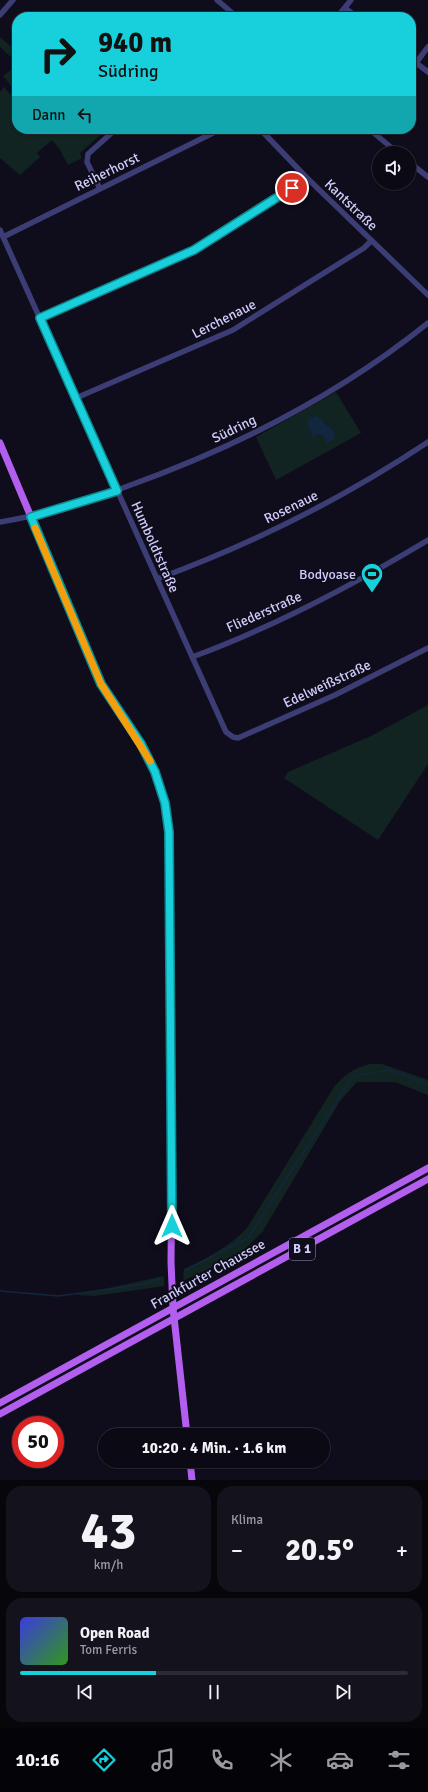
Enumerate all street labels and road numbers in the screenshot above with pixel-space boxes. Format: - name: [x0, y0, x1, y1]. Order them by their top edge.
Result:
- street label: Reiherhorst: [72, 149, 142, 195]
- street label: Kantstraße: [321, 176, 381, 234]
- street label: Lerchenaue: [189, 296, 259, 342]
- street label: Südring: [209, 411, 259, 447]
- street label: Rosenaue: [261, 487, 321, 527]
- street label: Humboldtstraße: [127, 499, 183, 595]
- street label: Fliederstraße: [224, 588, 304, 636]
- street label: Edelweißstraße: [281, 656, 373, 712]
- street label: Frankfurter Chaussee: [148, 1235, 268, 1313]
- road number: B 1: [289, 1238, 315, 1260]

